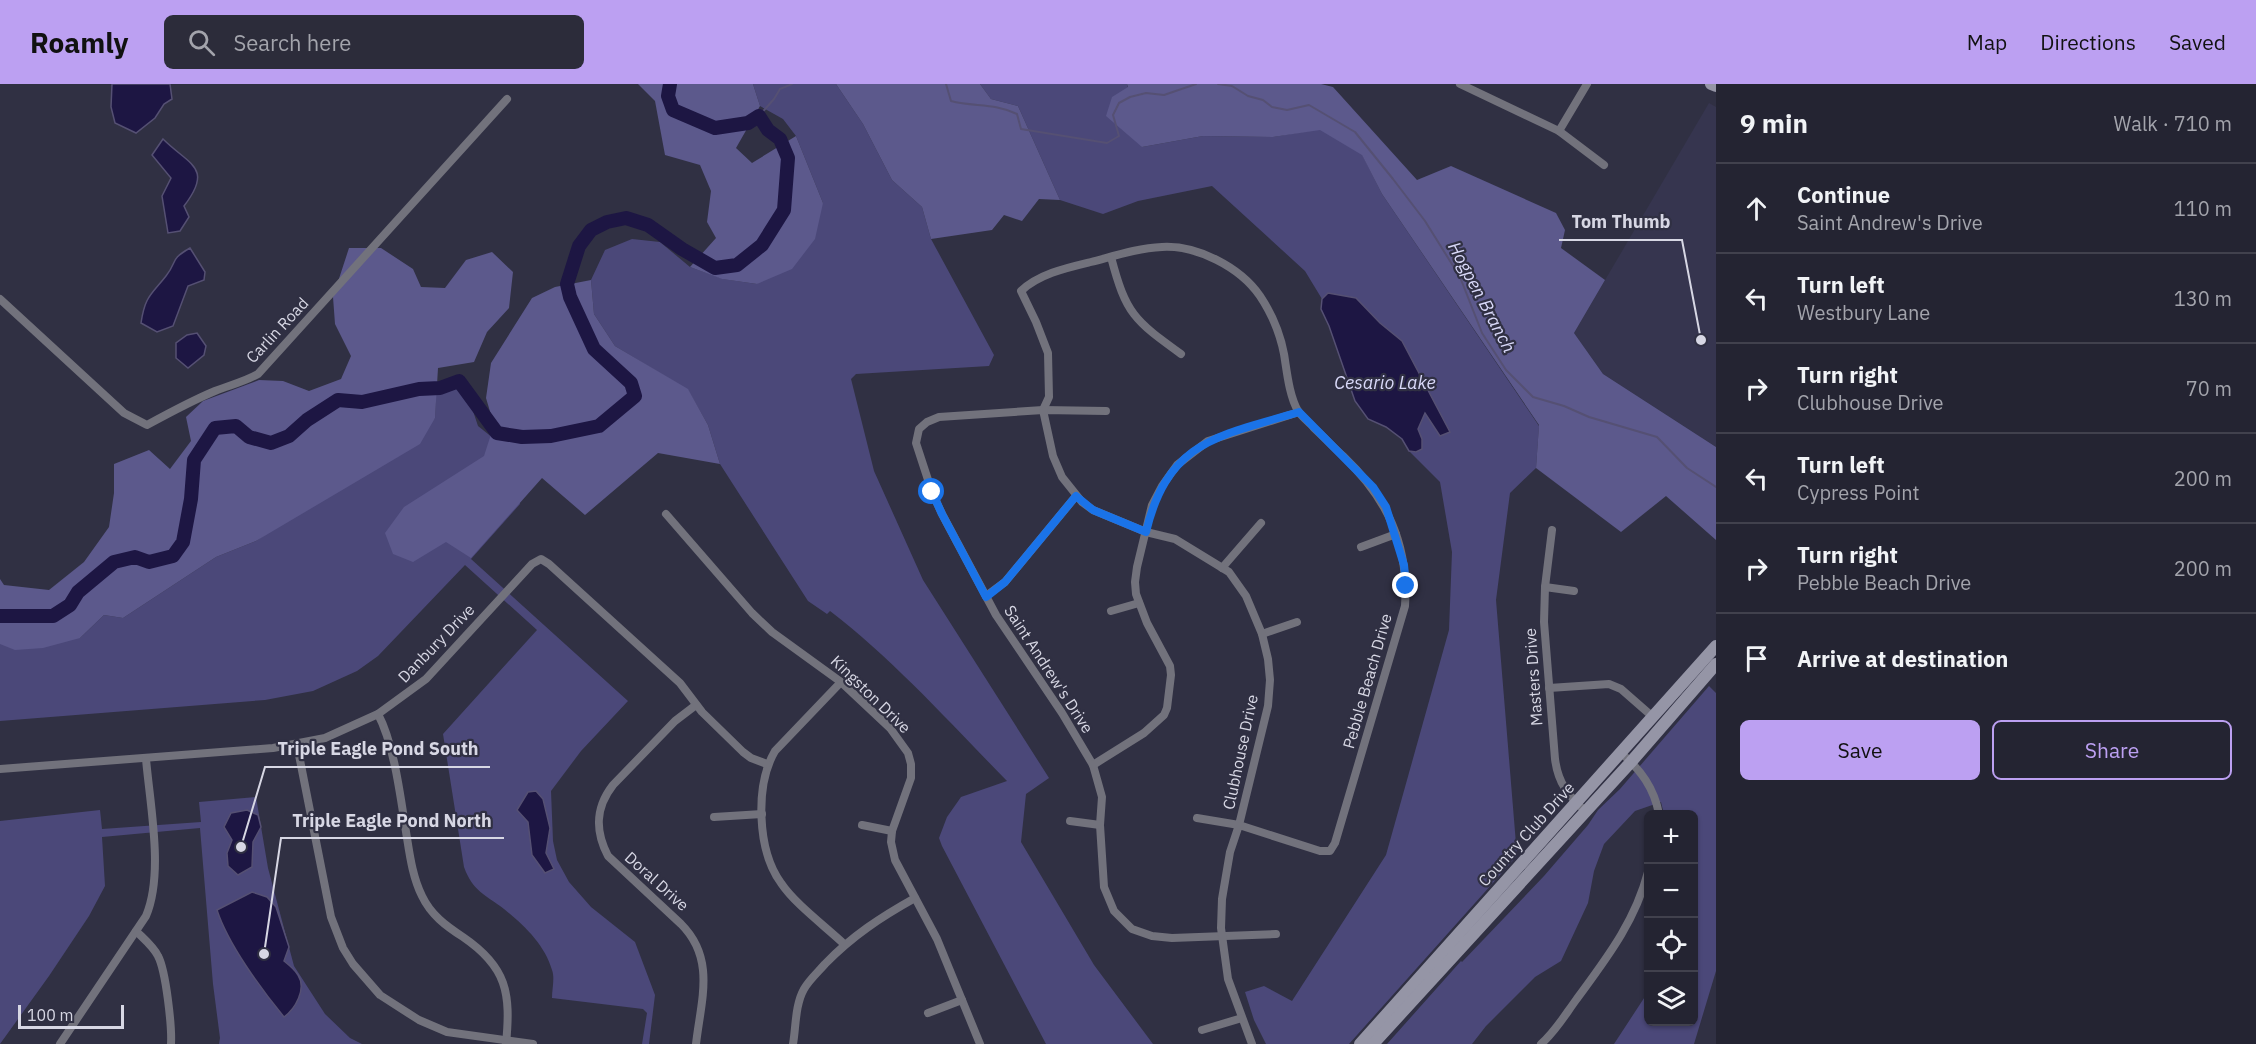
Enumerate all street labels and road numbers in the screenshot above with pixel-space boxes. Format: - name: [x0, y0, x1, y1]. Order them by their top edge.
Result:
- street label: Carlin Road: [242, 293, 312, 367]
- street label: Danbury Drive: [393, 599, 479, 687]
- street label: Saint Andrew's Drive: [1000, 601, 1098, 737]
- street label: Pebble Beach Drive: [1338, 611, 1396, 751]
- street label: Masters Drive: [1520, 627, 1546, 727]
- street label: Kingston Drive: [827, 651, 915, 737]
- street label: Clubhouse Drive: [1218, 692, 1262, 811]
- street label: Country Club Drive: [1474, 777, 1578, 891]
- street label: Doral Drive: [621, 847, 693, 915]

